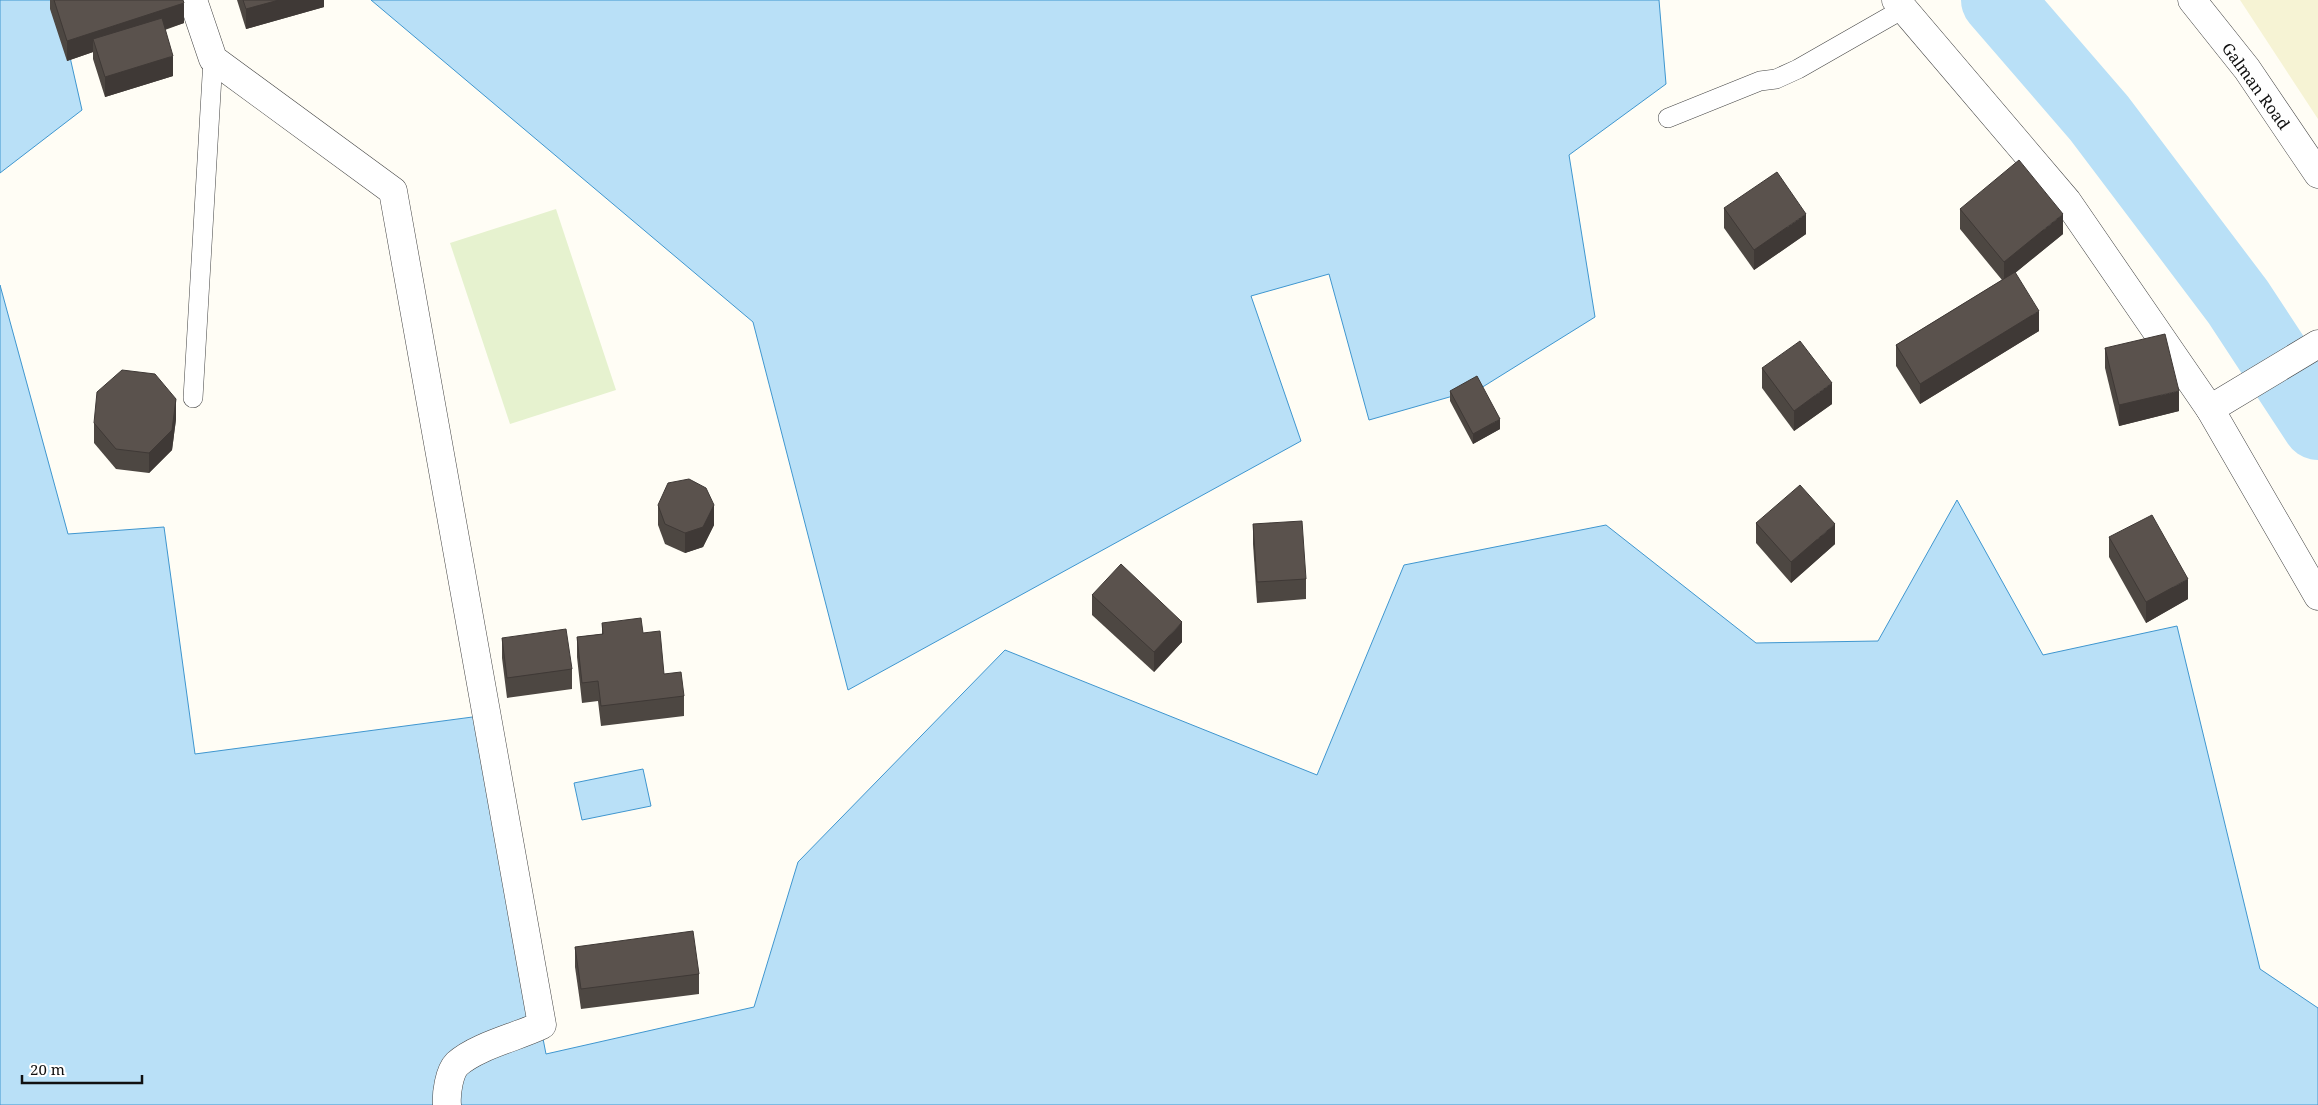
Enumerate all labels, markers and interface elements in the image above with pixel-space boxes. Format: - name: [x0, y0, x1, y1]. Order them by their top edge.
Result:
- street label: Galman Road: [2217, 38, 2295, 134]
- scale bar: [22, 1052, 142, 1084]
- text: 20 m: [30, 1059, 65, 1079]

